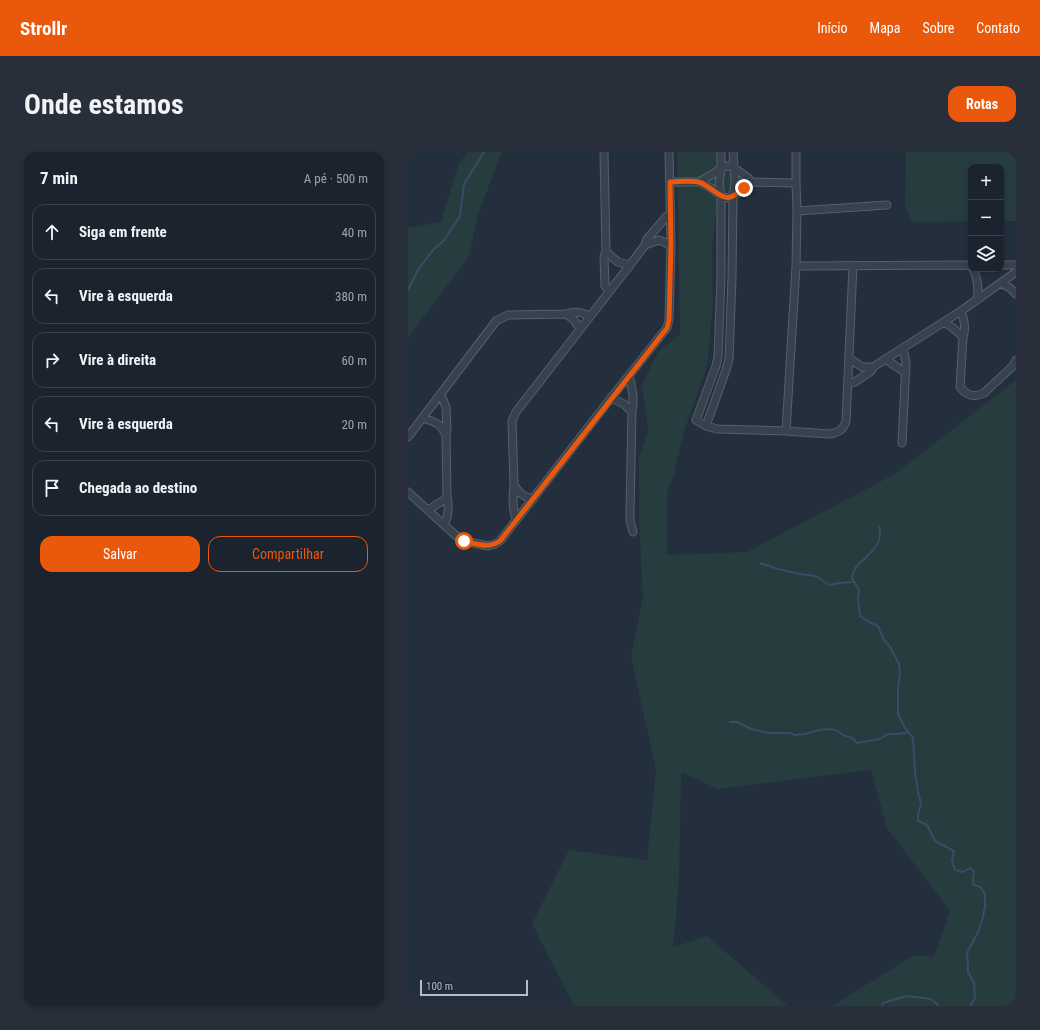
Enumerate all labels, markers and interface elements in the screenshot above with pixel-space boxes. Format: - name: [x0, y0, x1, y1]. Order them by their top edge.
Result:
- text: Strollr: [20, 17, 67, 40]
- text: Início: [817, 20, 848, 36]
- text: Mapa: [870, 20, 900, 36]
- text: Sobre: [922, 20, 954, 36]
- text: Contato: [976, 20, 1020, 36]
- button: Rotas: [948, 86, 1016, 122]
- text: Onde estamos: [24, 88, 184, 121]
- map controls: [968, 164, 1004, 272]
- button: +: [968, 164, 1004, 200]
- text: 7 min: [40, 168, 78, 188]
- text: A pé · 500 m: [304, 171, 368, 186]
- route end: [735, 179, 753, 197]
- button: −: [968, 200, 1004, 236]
- icon: ahead: [41, 221, 63, 243]
- text: Siga em frente: [79, 223, 167, 241]
- text: 40 m: [341, 225, 367, 240]
- button: layers: [968, 236, 1004, 272]
- icon: left: [41, 285, 63, 307]
- text: Vire à esquerda: [79, 287, 173, 305]
- text: 380 m: [335, 289, 367, 304]
- icon: right: [41, 349, 63, 371]
- text: Vire à direita: [79, 351, 156, 369]
- text: 60 m: [341, 353, 367, 368]
- icon: left: [41, 413, 63, 435]
- text: Vire à esquerda: [79, 415, 173, 433]
- text: 20 m: [341, 417, 367, 432]
- icon: arrive: [41, 477, 63, 499]
- text: Chegada ao destino: [79, 479, 197, 497]
- route start: [455, 532, 473, 550]
- button: Salvar: [40, 536, 200, 572]
- button: Compartilhar: [208, 536, 368, 572]
- scale bar: [420, 978, 528, 997]
- text: 100 m: [426, 980, 453, 993]

